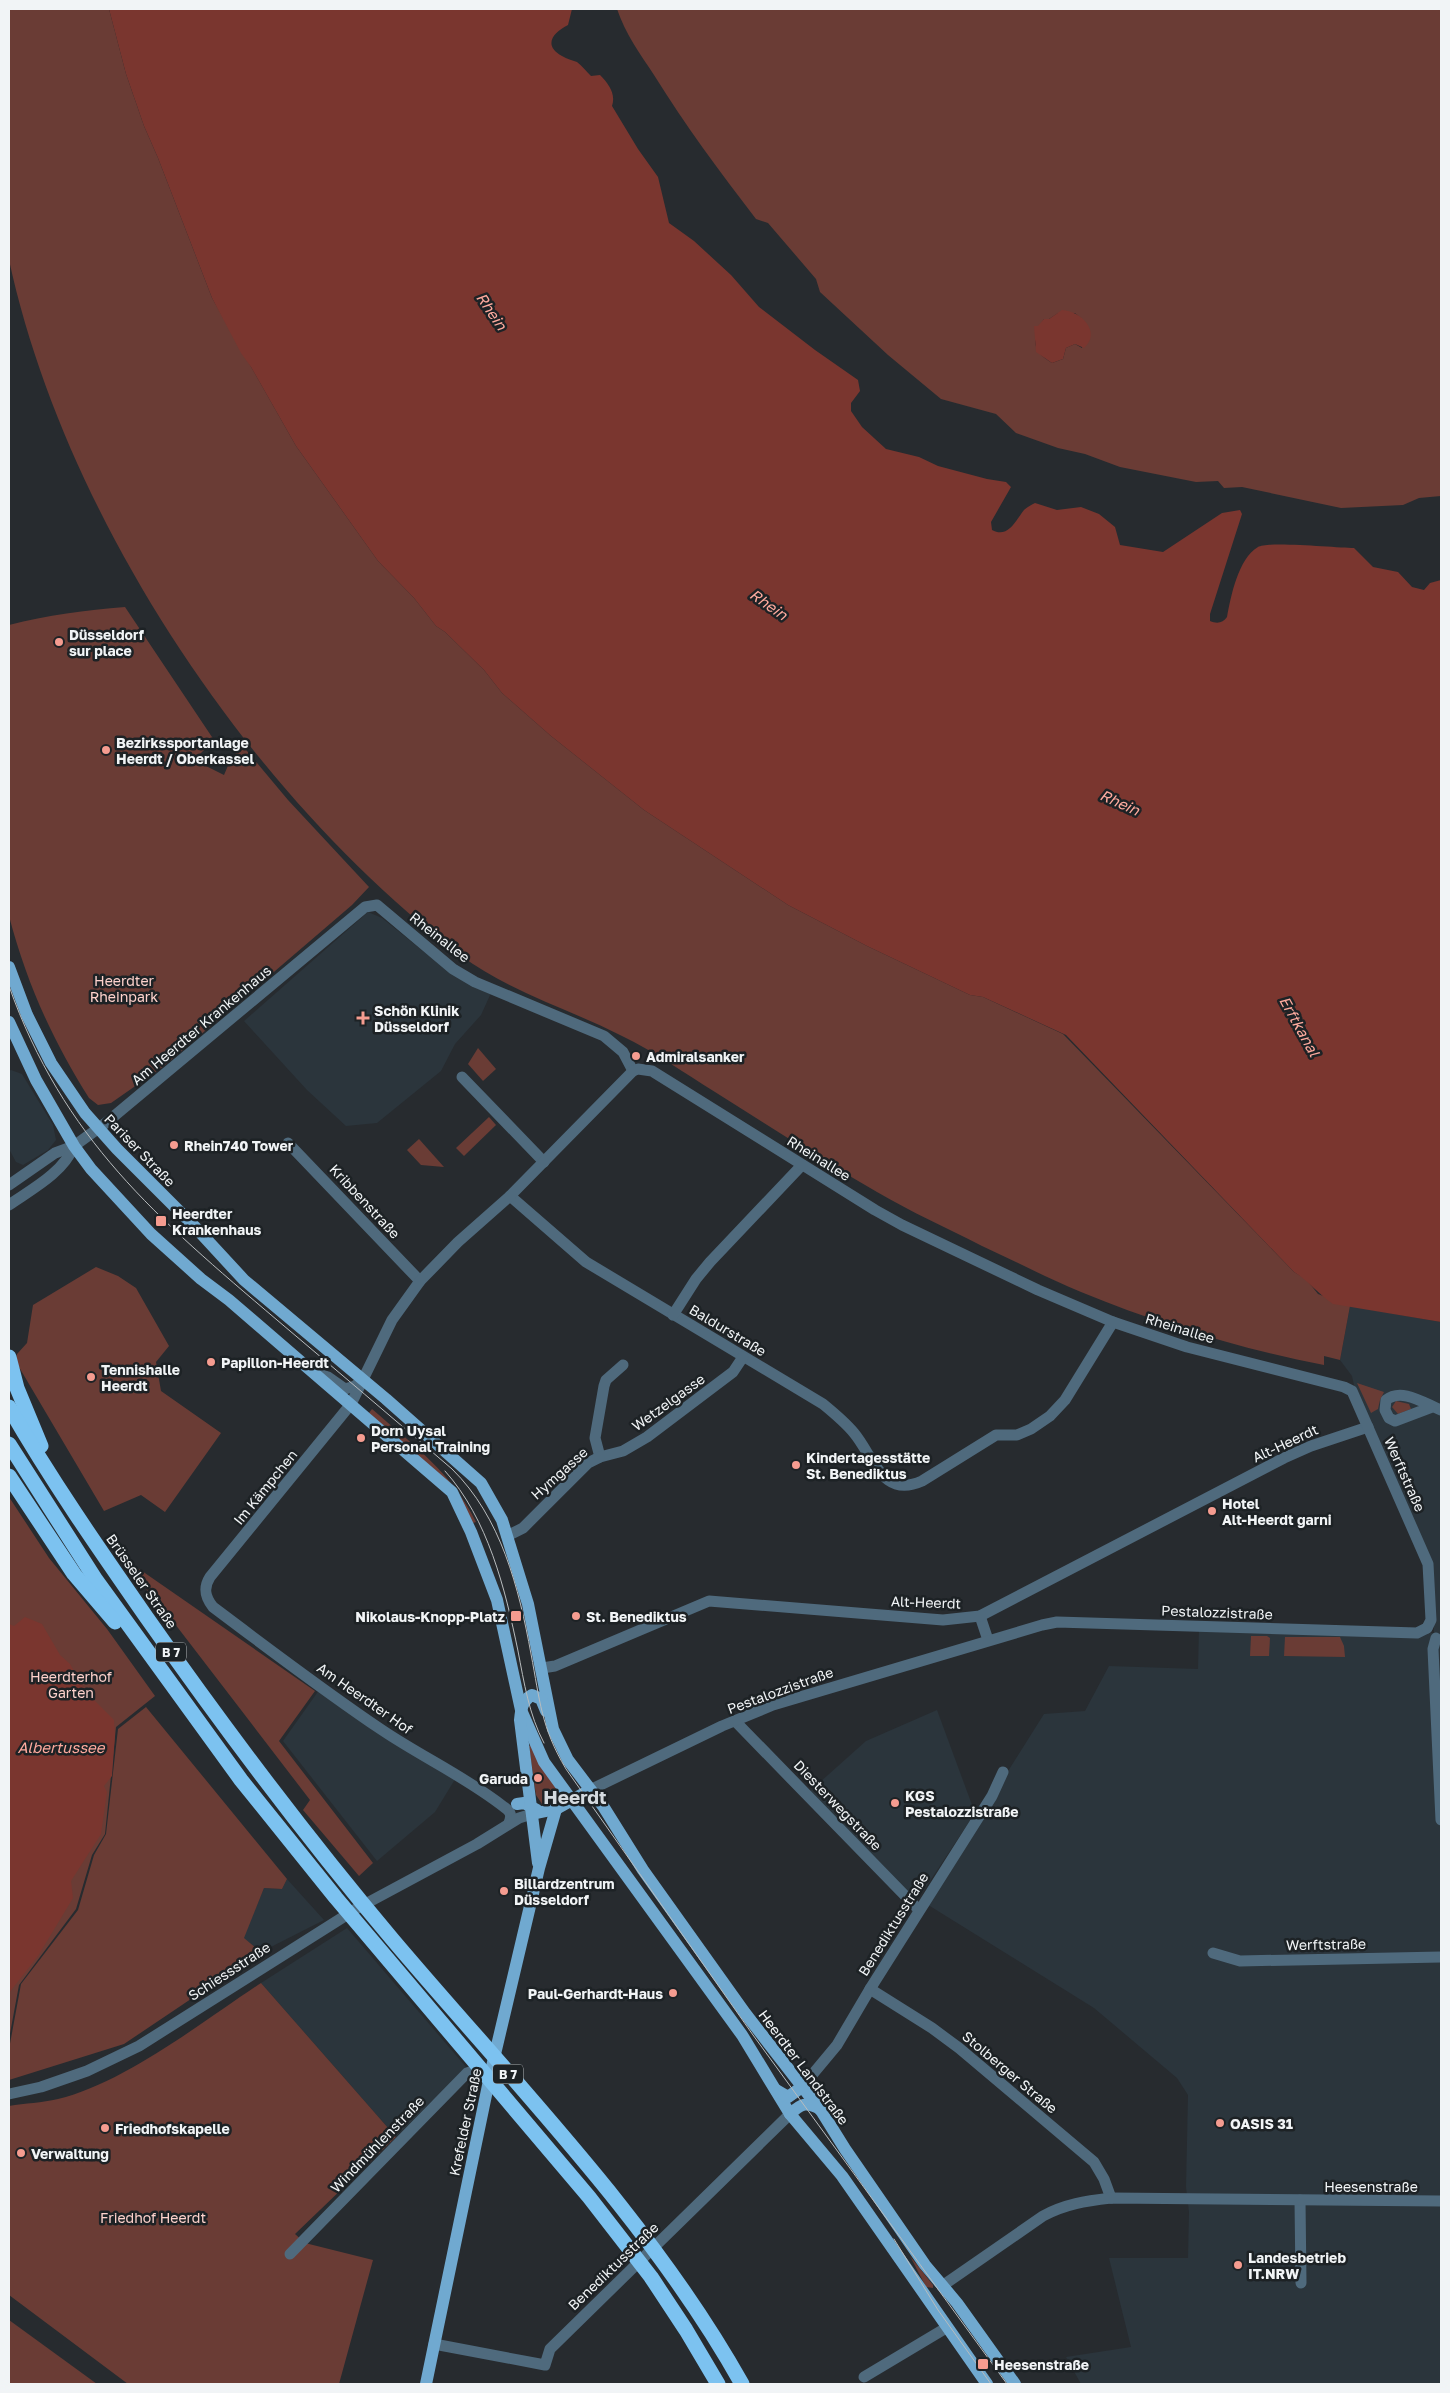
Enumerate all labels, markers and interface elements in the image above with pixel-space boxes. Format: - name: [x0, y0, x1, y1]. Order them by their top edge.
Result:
- water label: Rhein: [473, 289, 511, 334]
- water label: Rhein: [747, 585, 792, 624]
- place label: Düsseldorf sur place: [69, 626, 145, 659]
- marker: Düsseldorf sur place: [53, 636, 65, 648]
- place label: Bezirkssportanlage Heerdt / Oberkassel: [116, 734, 254, 767]
- marker: Bezirkssportanlage Heerdt / Oberkassel: [100, 744, 112, 756]
- water label: Rhein: [1097, 785, 1143, 819]
- street label: Rheinallee: [407, 908, 473, 966]
- street label: Am Heerdter Krankenhaus: [128, 962, 274, 1088]
- park label: Heerdter Rheinpark: [90, 972, 158, 1005]
- water label: Erftkanal: [1276, 993, 1325, 1060]
- place label: Schön Klinik Düsseldorf: [374, 1002, 459, 1035]
- marker: Schön Klinik Düsseldorf: [356, 1011, 370, 1025]
- place label: Admiralsanker: [646, 1048, 745, 1065]
- marker: Admiralsanker: [630, 1050, 642, 1062]
- street label: Pariser Straße: [101, 1110, 179, 1190]
- street label: Rheinallee: [784, 1132, 854, 1184]
- place label: Rhein740 Tower: [184, 1137, 294, 1154]
- marker: Rhein740 Tower: [168, 1139, 180, 1151]
- street label: Kribbenstraße: [326, 1160, 404, 1242]
- place label: Heerdter Krankenhaus: [172, 1205, 261, 1238]
- marker: Heerdter Krankenhaus: [154, 1214, 168, 1228]
- street label: Baldurstraße: [686, 1300, 770, 1360]
- street label: Rheinallee: [1143, 1309, 1217, 1347]
- place label: Papillon-Heerdt: [221, 1354, 329, 1371]
- marker: Papillon-Heerdt: [205, 1356, 217, 1368]
- place label: Tennishalle Heerdt: [101, 1361, 180, 1394]
- street label: Wetzelgasse: [628, 1370, 708, 1434]
- marker: Tennishalle Heerdt: [85, 1371, 97, 1383]
- street label: Alt-Heerdt: [1250, 1420, 1320, 1466]
- place label: Dorn Uysal Personal Training: [371, 1422, 490, 1455]
- marker: Dorn Uysal Personal Training: [355, 1432, 367, 1444]
- street label: Werftstraße: [1381, 1434, 1429, 1514]
- street label: Hymgasse: [527, 1443, 591, 1503]
- street label: Im Kämpchen: [230, 1446, 300, 1528]
- place label: Kindertagesstätte St. Benediktus: [806, 1449, 930, 1482]
- marker: Kindertagesstätte St. Benediktus: [790, 1459, 802, 1471]
- place label: Hotel Alt-Heerdt garni: [1222, 1495, 1332, 1528]
- marker: Hotel Alt-Heerdt garni: [1206, 1505, 1218, 1517]
- street label: Brüsseler Straße: [103, 1530, 181, 1632]
- street label: Alt-Heerdt: [891, 1592, 961, 1612]
- street label: Pestalozzistraße: [1161, 1602, 1273, 1622]
- place label: Nikolaus-Knopp-Platz: [355, 1608, 505, 1625]
- place label: St. Benediktus: [586, 1608, 687, 1625]
- marker: Nikolaus-Knopp-Platz: [509, 1609, 523, 1623]
- marker: St. Benediktus: [570, 1610, 582, 1622]
- road number: B 7: [156, 1642, 186, 1661]
- street label: Am Heerdter Hof: [314, 1659, 416, 1737]
- street label: Pestalozzistraße: [725, 1663, 835, 1717]
- park label: Heerdterhof Garten: [30, 1668, 112, 1701]
- water label: Albertussee: [17, 1738, 106, 1756]
- street label: Diesterwegstraße: [791, 1756, 885, 1854]
- place label: Garuda: [479, 1770, 528, 1787]
- marker: Garuda: [532, 1772, 544, 1784]
- district label: Heerdt: [543, 1785, 607, 1808]
- place label: KGS Pestalozzistraße: [905, 1787, 1019, 1820]
- marker: KGS Pestalozzistraße: [889, 1797, 901, 1809]
- street label: Benediktusstraße: [854, 1869, 932, 1979]
- place label: Billardzentrum Düsseldorf: [514, 1875, 615, 1908]
- marker: Billardzentrum Düsseldorf: [498, 1885, 510, 1897]
- street label: Werftstraße: [1286, 1935, 1366, 1953]
- street label: Schiessstraße: [185, 1938, 273, 2004]
- place label: Paul-Gerhardt-Haus: [528, 1985, 663, 2002]
- marker: Paul-Gerhardt-Haus: [667, 1987, 679, 1999]
- street label: Heerdter Landstraße: [755, 2006, 853, 2128]
- street label: Stolberger Straße: [959, 2027, 1061, 2117]
- road number: B 7: [493, 2064, 523, 2084]
- street label: Krefelder Straße: [445, 2067, 485, 2177]
- street label: Windmühlenstraße: [327, 2092, 427, 2196]
- place label: OASIS 31: [1230, 2115, 1293, 2132]
- marker: OASIS 31: [1214, 2117, 1226, 2129]
- place label: Friedhofskapelle: [115, 2120, 230, 2137]
- marker: Friedhofskapelle: [99, 2122, 111, 2134]
- place label: Verwaltung: [31, 2145, 109, 2162]
- marker: Verwaltung: [15, 2147, 27, 2159]
- street label: Heesenstraße: [1324, 2178, 1418, 2195]
- park label: Friedhof Heerdt: [100, 2209, 206, 2226]
- street label: Benediktusstraße: [564, 2219, 662, 2313]
- place label: Landesbetrieb IT.NRW: [1248, 2249, 1346, 2282]
- marker: Landesbetrieb IT.NRW: [1232, 2259, 1244, 2271]
- place label: Heesenstraße: [994, 2356, 1089, 2373]
- marker: Heesenstraße: [976, 2357, 990, 2371]

